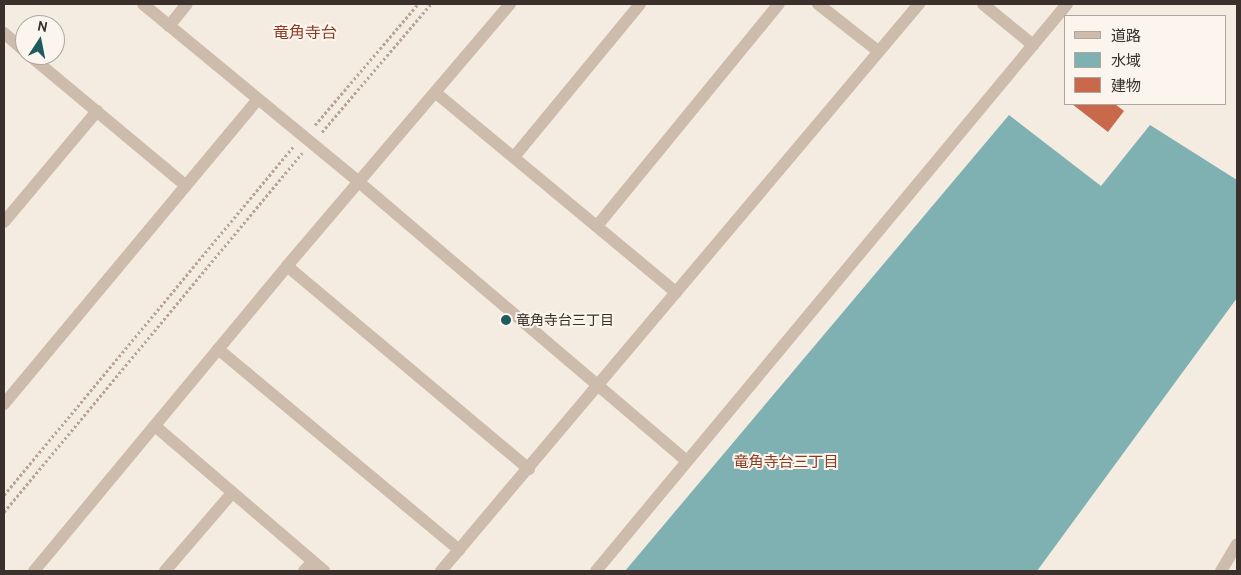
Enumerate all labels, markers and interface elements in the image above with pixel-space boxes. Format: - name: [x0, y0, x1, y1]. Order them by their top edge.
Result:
- north arrow: [15, 15, 65, 65]
- legend: [1064, 15, 1226, 105]
- text: N: [36, 16, 49, 36]
- district label: 竜角寺台: [273, 23, 337, 43]
- text: 道路: [1111, 27, 1141, 45]
- text: 水域: [1111, 52, 1141, 70]
- text: 建物: [1111, 77, 1141, 95]
- place label: 竜角寺台三丁目: [516, 312, 614, 328]
- marker: 竜角寺台三丁目: [500, 314, 512, 326]
- district label: 竜角寺台三丁目: [734, 454, 838, 472]

